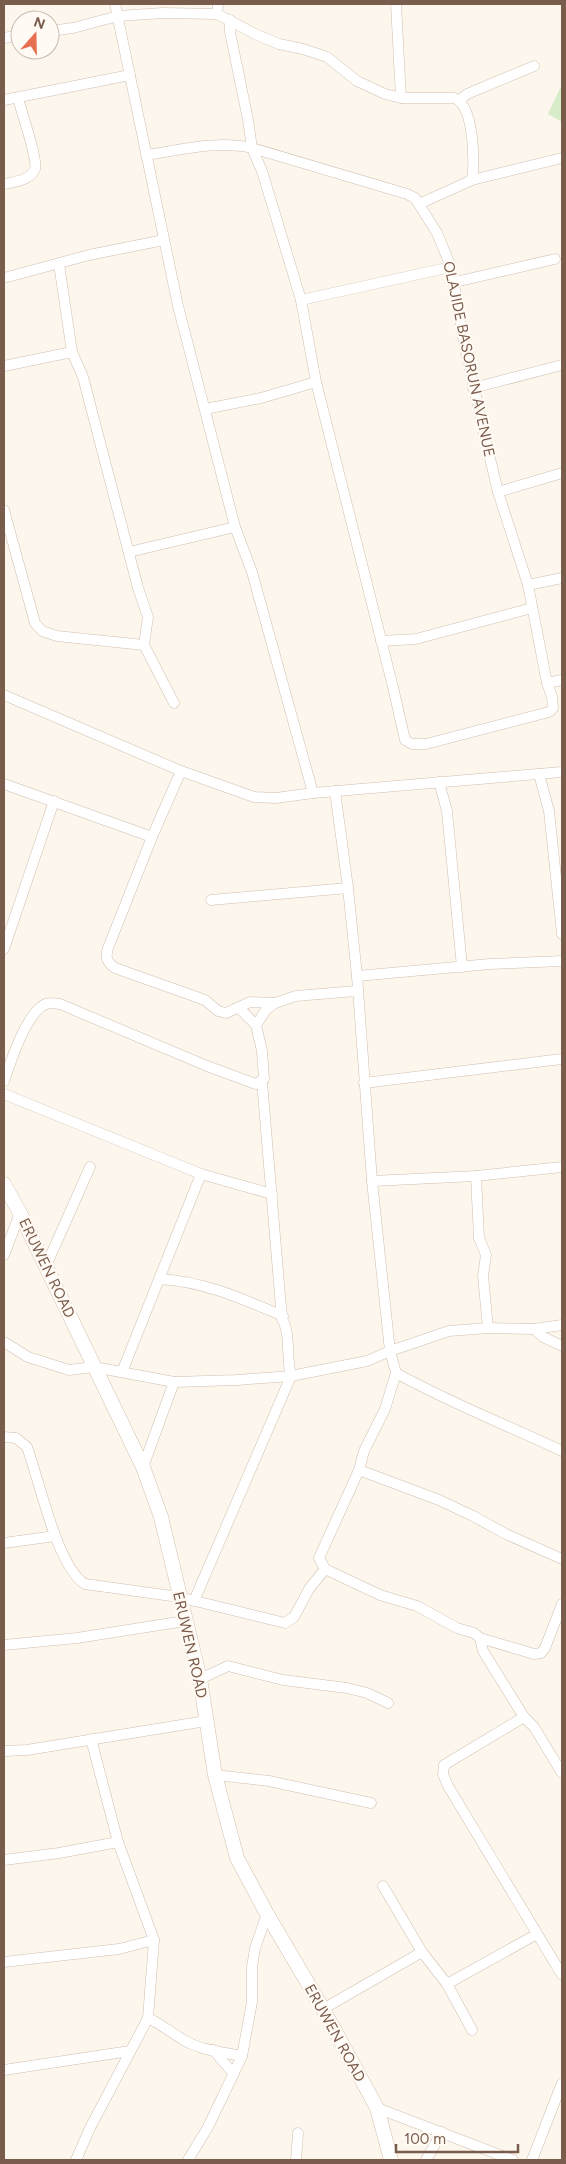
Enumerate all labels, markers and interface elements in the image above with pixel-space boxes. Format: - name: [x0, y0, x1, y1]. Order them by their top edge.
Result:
- north arrow: [10, 10, 60, 60]
- text: N: [31, 13, 47, 33]
- street label: OLAJIDE BASORUN AVENUE: [439, 259, 499, 459]
- street label: ERUWEN ROAD: [15, 1215, 79, 1321]
- street label: ERUWEN ROAD: [169, 1590, 211, 1700]
- street label: ERUWEN ROAD: [301, 1981, 369, 2085]
- scale bar: [396, 2122, 518, 2154]
- text: 100 m: [404, 2130, 446, 2148]

